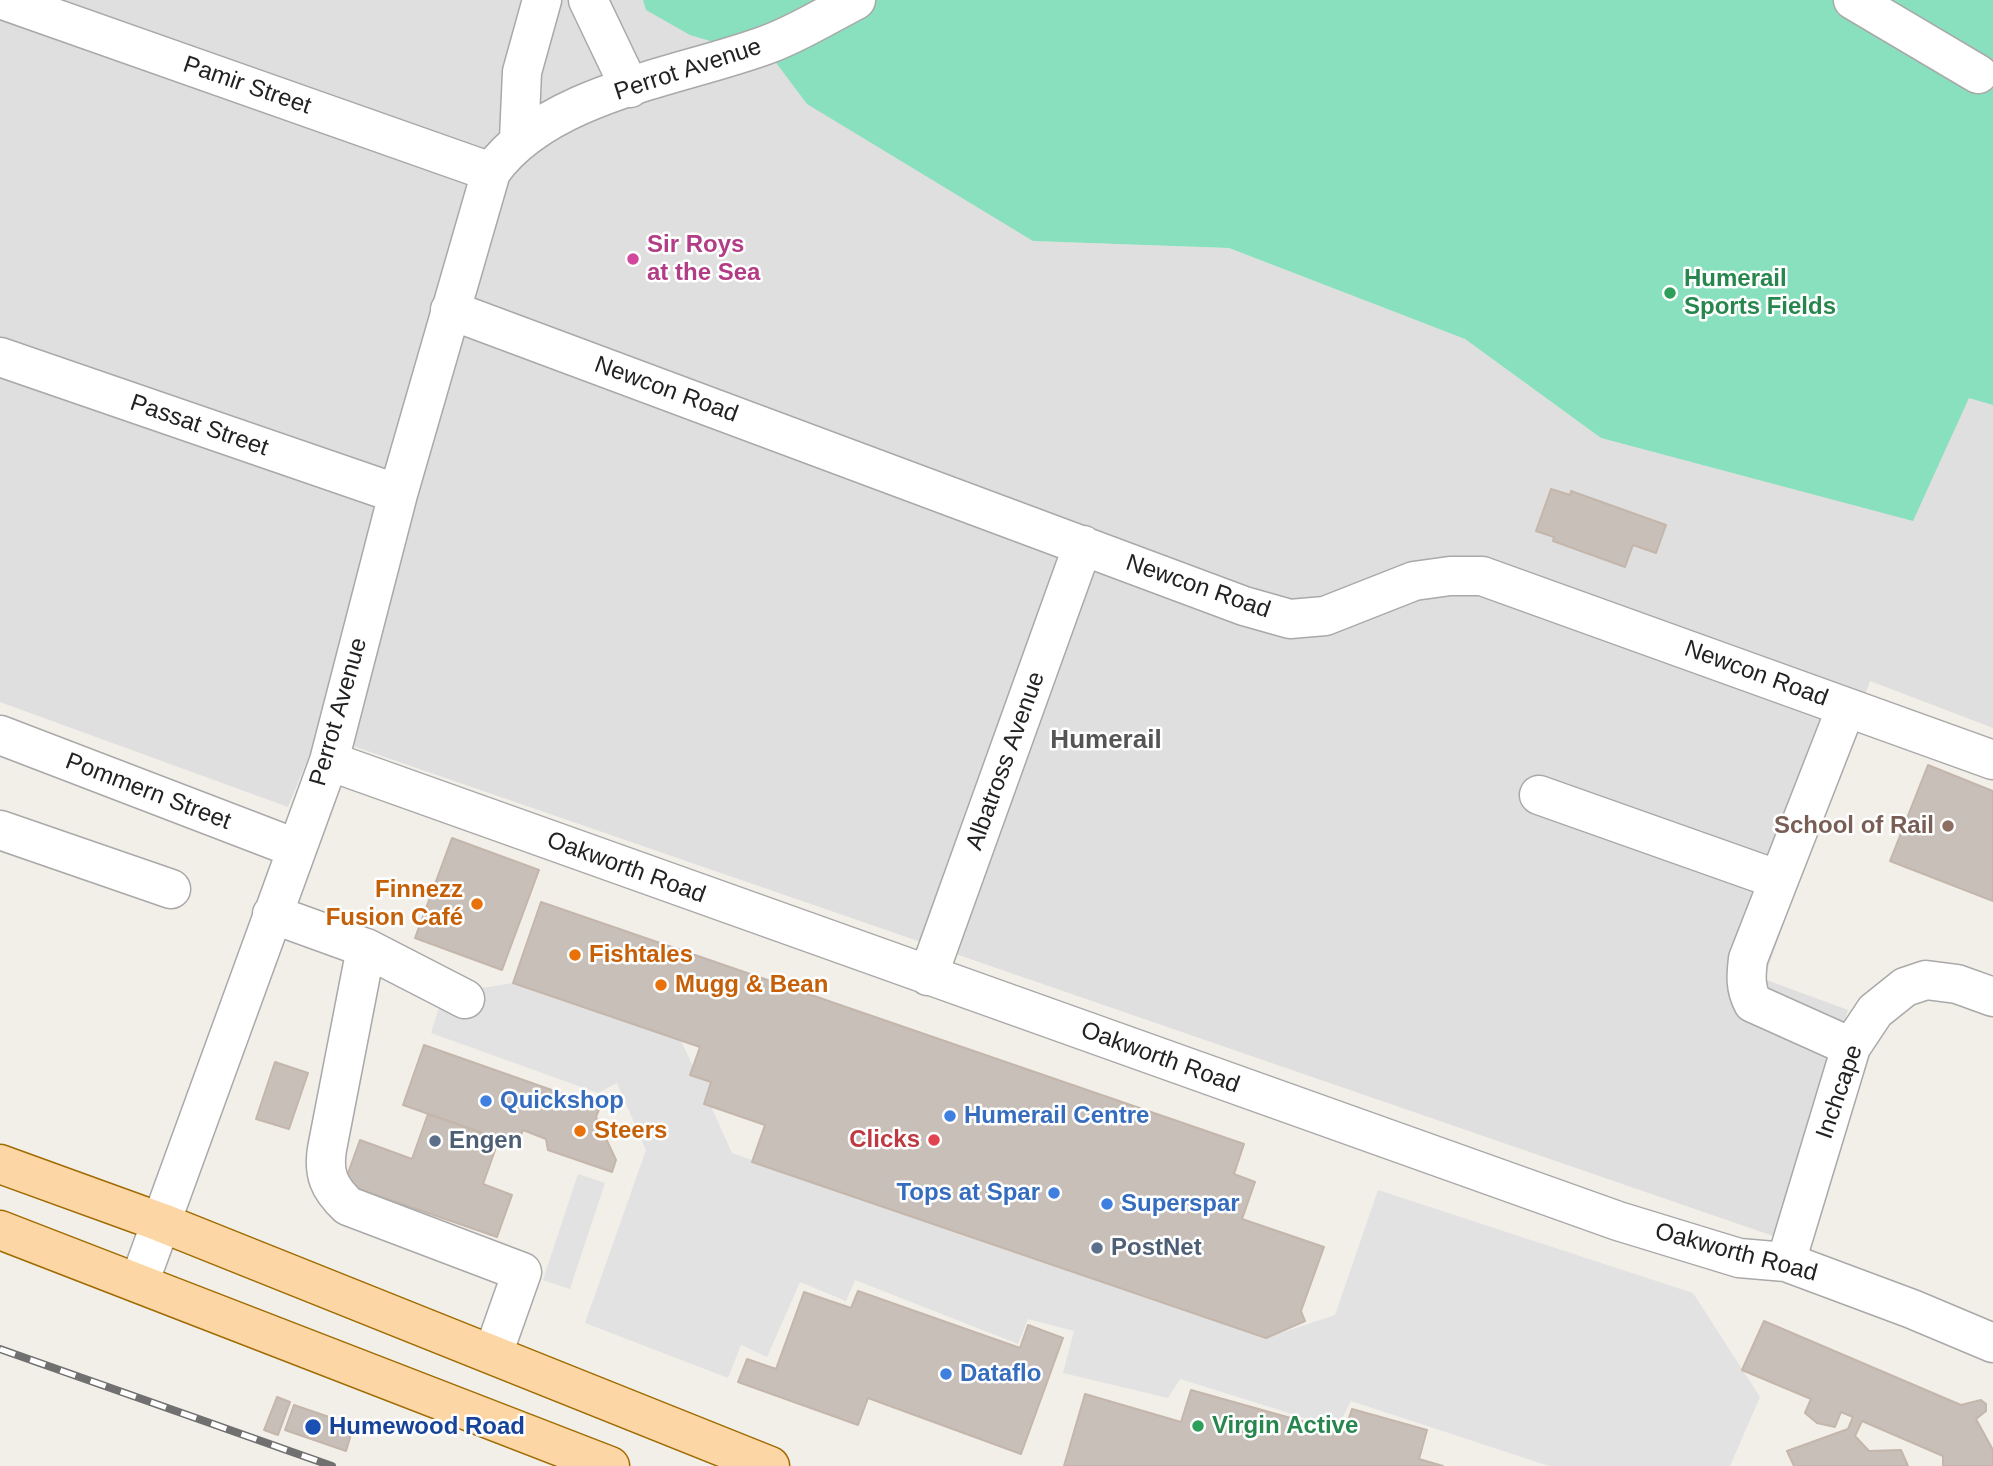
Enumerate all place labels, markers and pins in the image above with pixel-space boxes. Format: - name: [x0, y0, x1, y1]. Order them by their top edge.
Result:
- place label: Sir Roys at the Sea: [647, 231, 760, 287]
- marker: Sir Roys at the Sea: [625, 251, 641, 267]
- place label: Humerail Sports Fields: [1684, 265, 1836, 321]
- marker: Humerail Sports Fields: [1662, 285, 1678, 301]
- place label: School of Rail: [1774, 812, 1934, 840]
- marker: School of Rail: [1940, 818, 1956, 834]
- place label: Finnezz Fusion Café: [326, 876, 463, 932]
- marker: Finnezz Fusion Café: [469, 896, 485, 912]
- place label: Fishtales: [589, 941, 693, 969]
- marker: Fishtales: [567, 947, 583, 963]
- place label: Mugg & Bean: [675, 971, 828, 999]
- marker: Mugg & Bean: [653, 977, 669, 993]
- place label: Quickshop: [500, 1087, 624, 1115]
- marker: Quickshop: [478, 1093, 494, 1109]
- place label: Humerail Centre: [964, 1102, 1149, 1130]
- marker: Humerail Centre: [942, 1108, 958, 1124]
- place label: Steers: [594, 1117, 667, 1145]
- marker: Steers: [572, 1123, 588, 1139]
- place label: Clicks: [849, 1126, 920, 1154]
- place label: Engen: [449, 1127, 522, 1155]
- marker: Clicks: [926, 1132, 942, 1148]
- marker: Engen: [427, 1133, 443, 1149]
- place label: Tops at Spar: [896, 1179, 1040, 1207]
- marker: Tops at Spar: [1046, 1185, 1062, 1201]
- place label: Superspar: [1121, 1190, 1240, 1218]
- marker: Superspar: [1099, 1196, 1115, 1212]
- place label: PostNet: [1111, 1234, 1202, 1262]
- marker: PostNet: [1089, 1240, 1105, 1256]
- place label: Dataflo: [960, 1360, 1041, 1388]
- marker: Dataflo: [938, 1366, 954, 1382]
- place label: Virgin Active: [1212, 1412, 1358, 1440]
- place label: Humewood Road: [329, 1413, 525, 1441]
- marker: Humewood Road: [303, 1417, 323, 1437]
- marker: Virgin Active: [1190, 1418, 1206, 1434]

